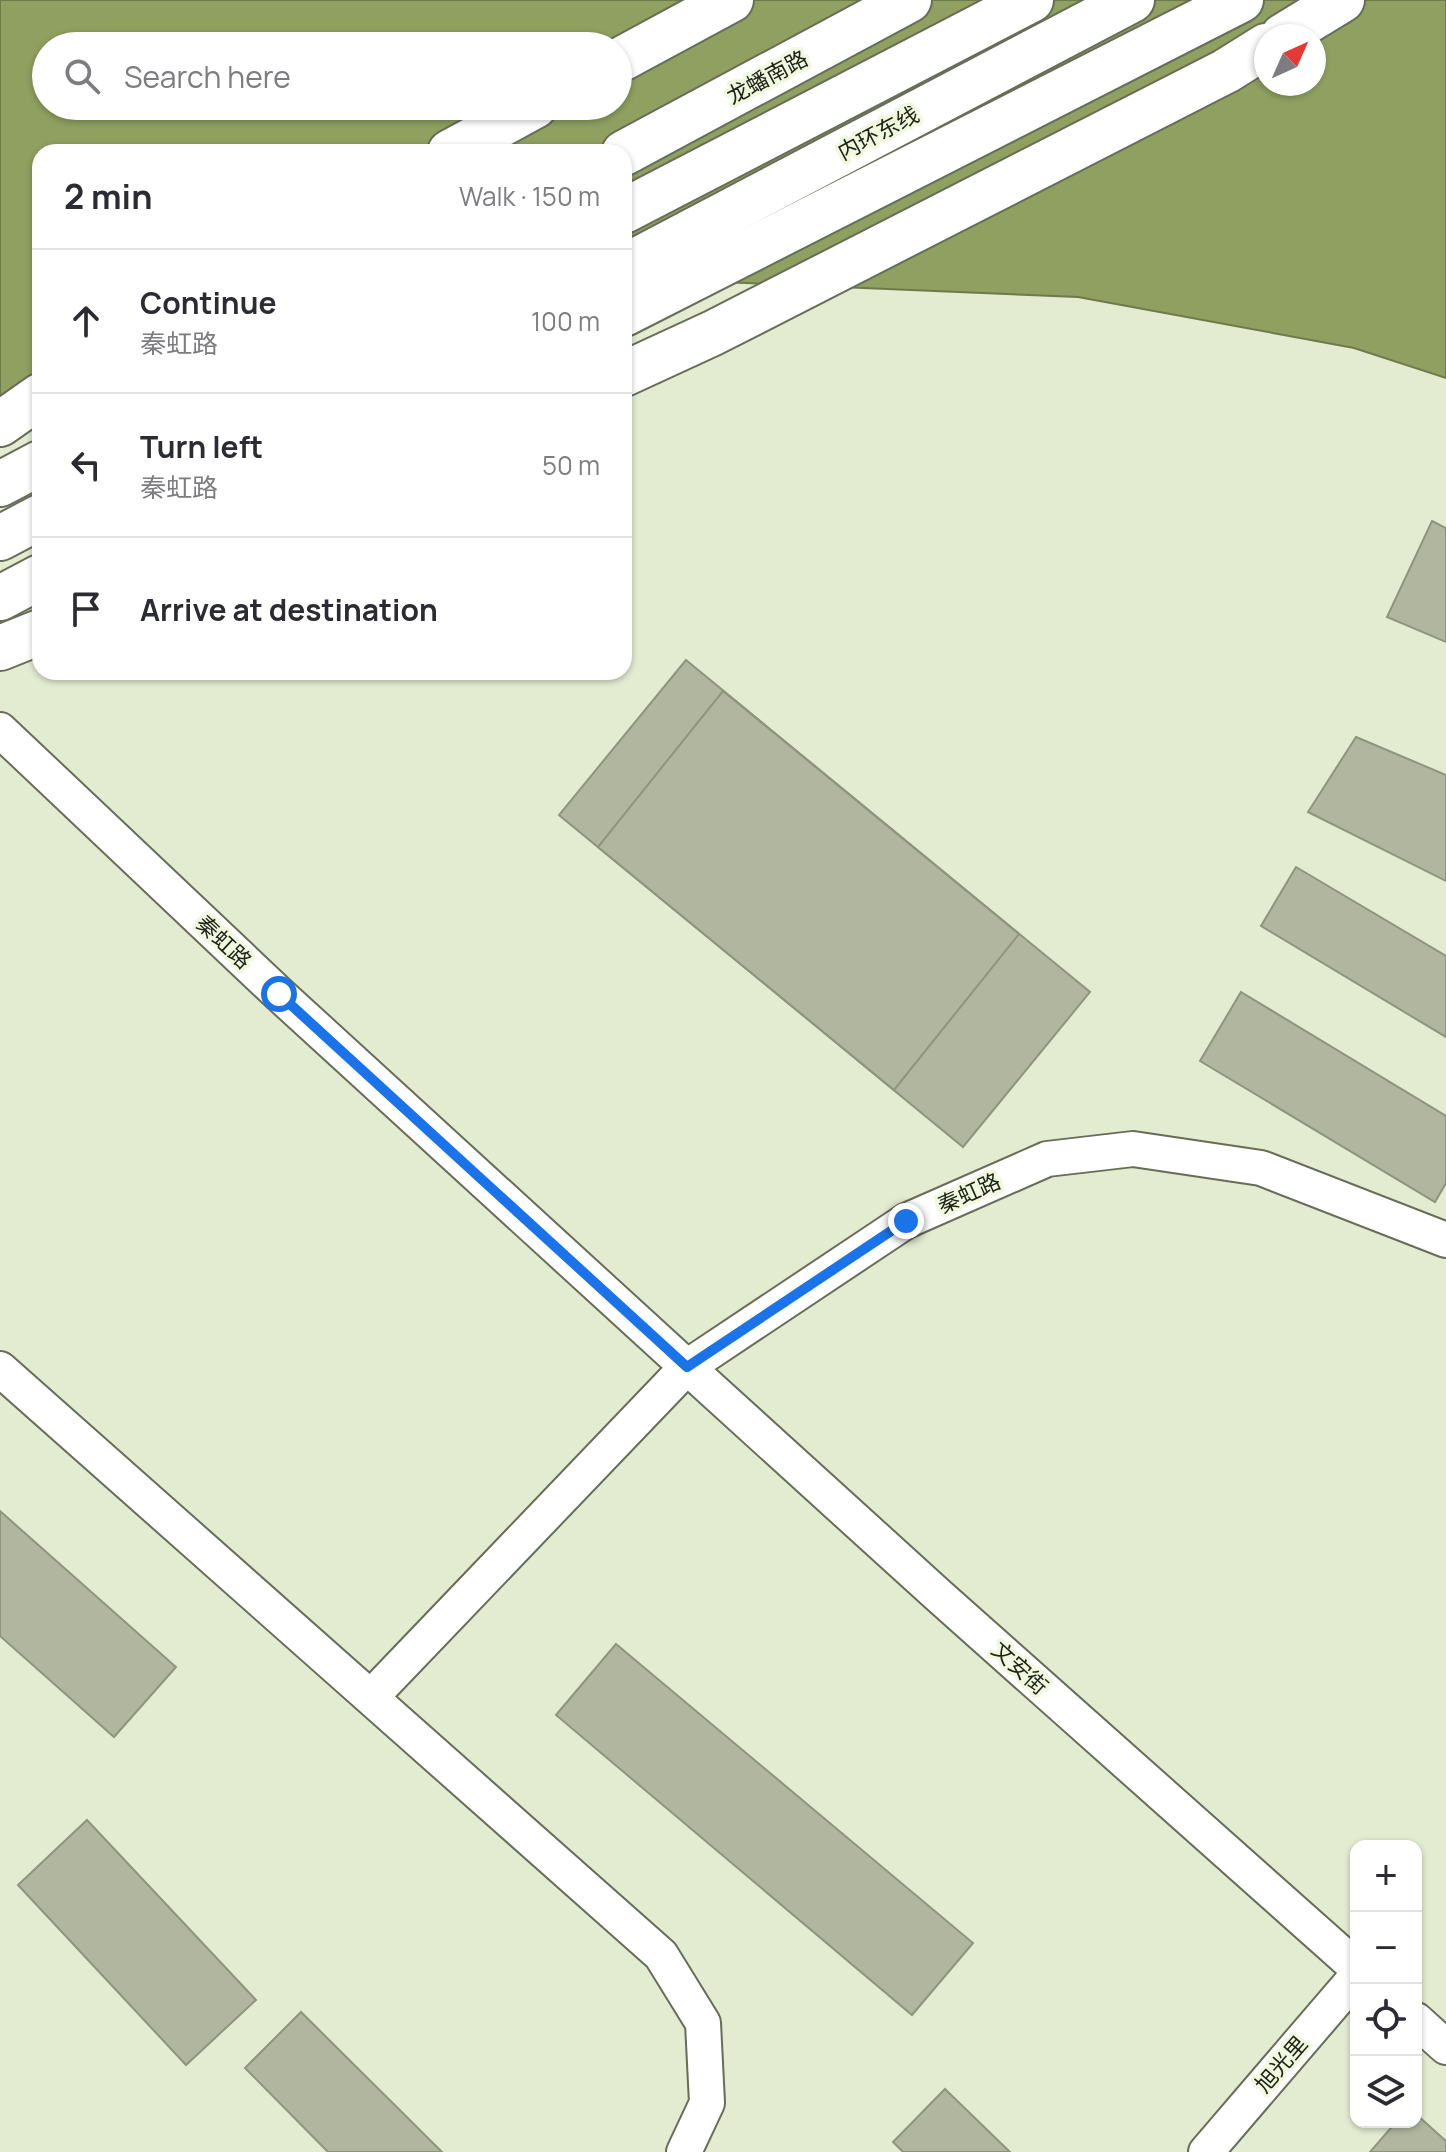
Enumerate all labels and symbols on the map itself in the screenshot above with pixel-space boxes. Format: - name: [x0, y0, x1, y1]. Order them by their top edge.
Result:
- north arrow: [1254, 24, 1326, 96]
- street label: 龙蟠南路: [721, 43, 813, 111]
- street label: 内环东线: [832, 99, 924, 167]
- street label: 秦虹路: [190, 909, 258, 975]
- route start: [261, 976, 297, 1012]
- street label: 秦虹路: [933, 1166, 1005, 1220]
- route end: [888, 1203, 924, 1239]
- street label: 文安街: [985, 1635, 1055, 1701]
- street label: 旭光里: [1248, 2029, 1314, 2099]

